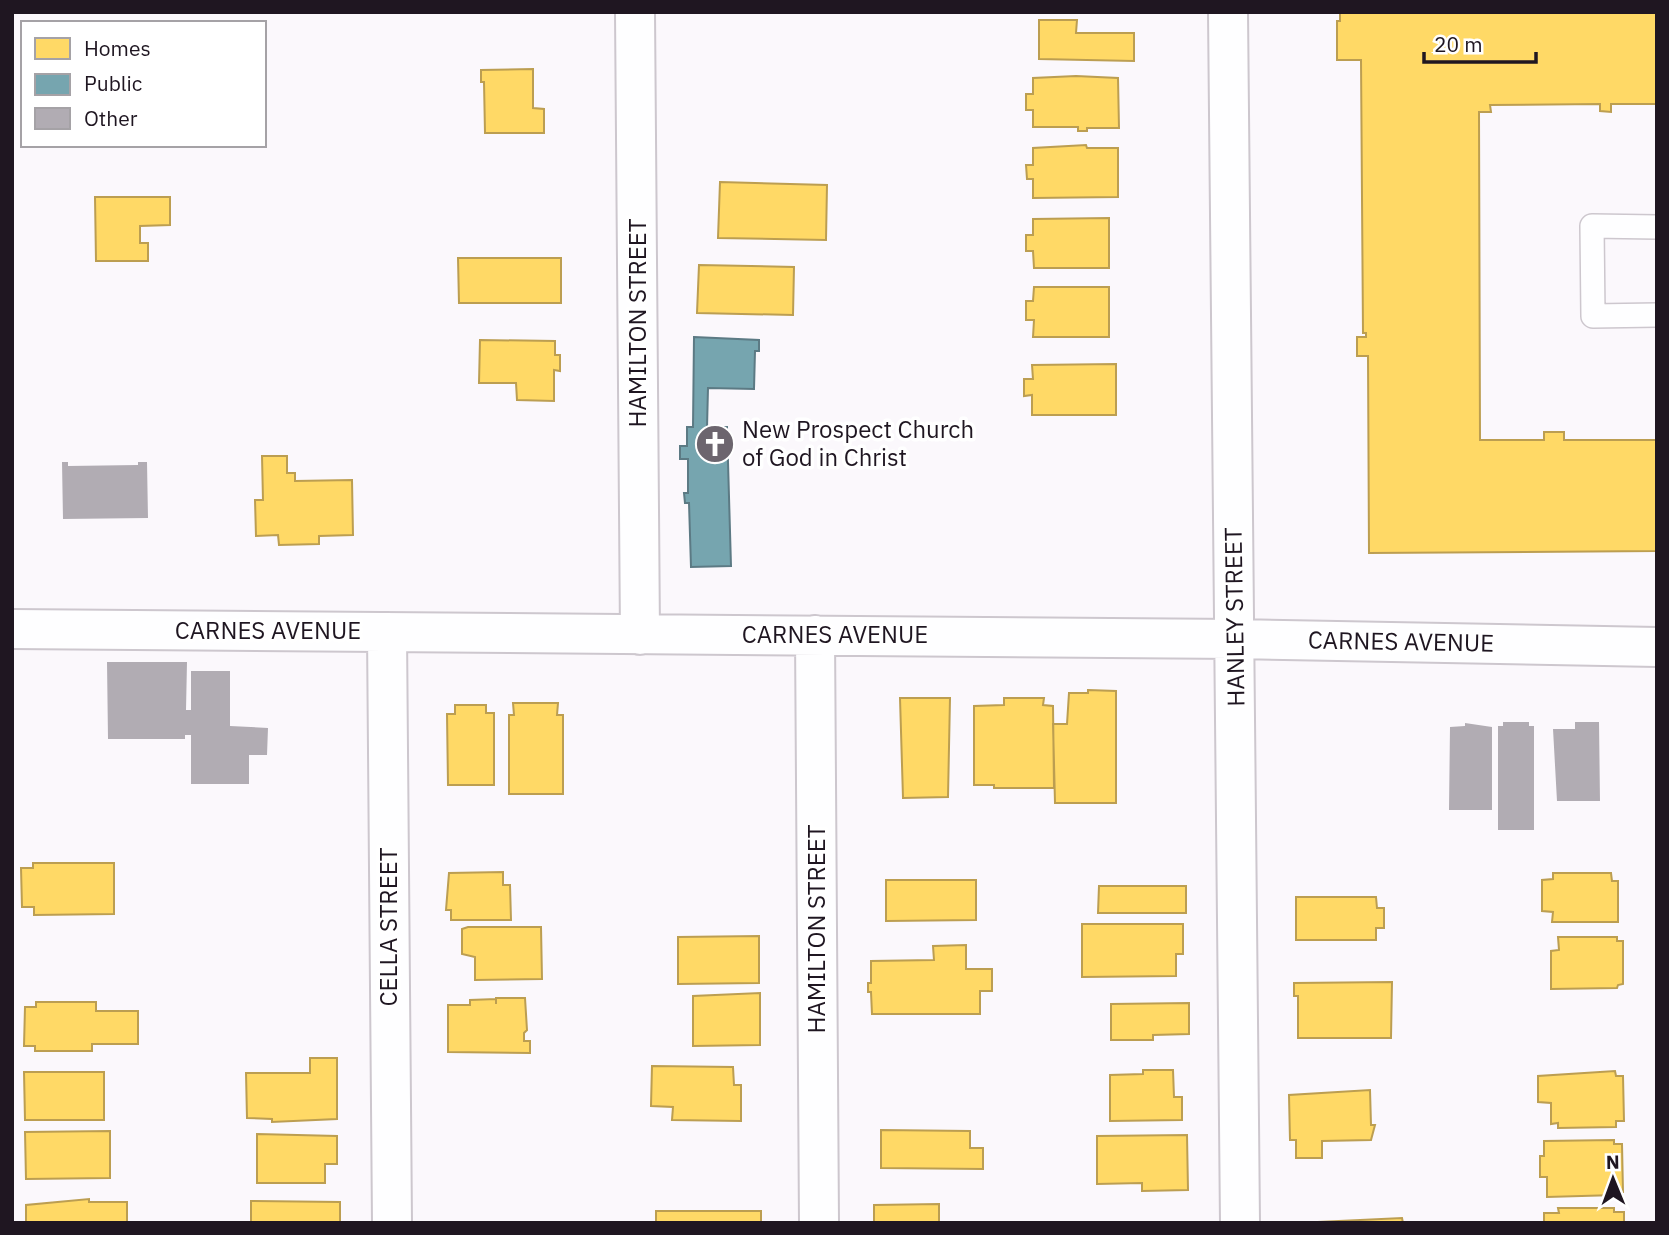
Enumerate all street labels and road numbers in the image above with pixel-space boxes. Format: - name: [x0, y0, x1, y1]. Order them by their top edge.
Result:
- street label: HAMILTON STREET: [621, 218, 653, 428]
- street label: HANLEY STREET: [1216, 527, 1252, 707]
- street label: CARNES AVENUE: [175, 614, 361, 646]
- street label: CARNES AVENUE: [742, 618, 928, 650]
- street label: CARNES AVENUE: [1308, 623, 1495, 659]
- street label: HAMILTON STREET: [800, 824, 832, 1034]
- street label: CELLA STREET: [372, 847, 404, 1006]

